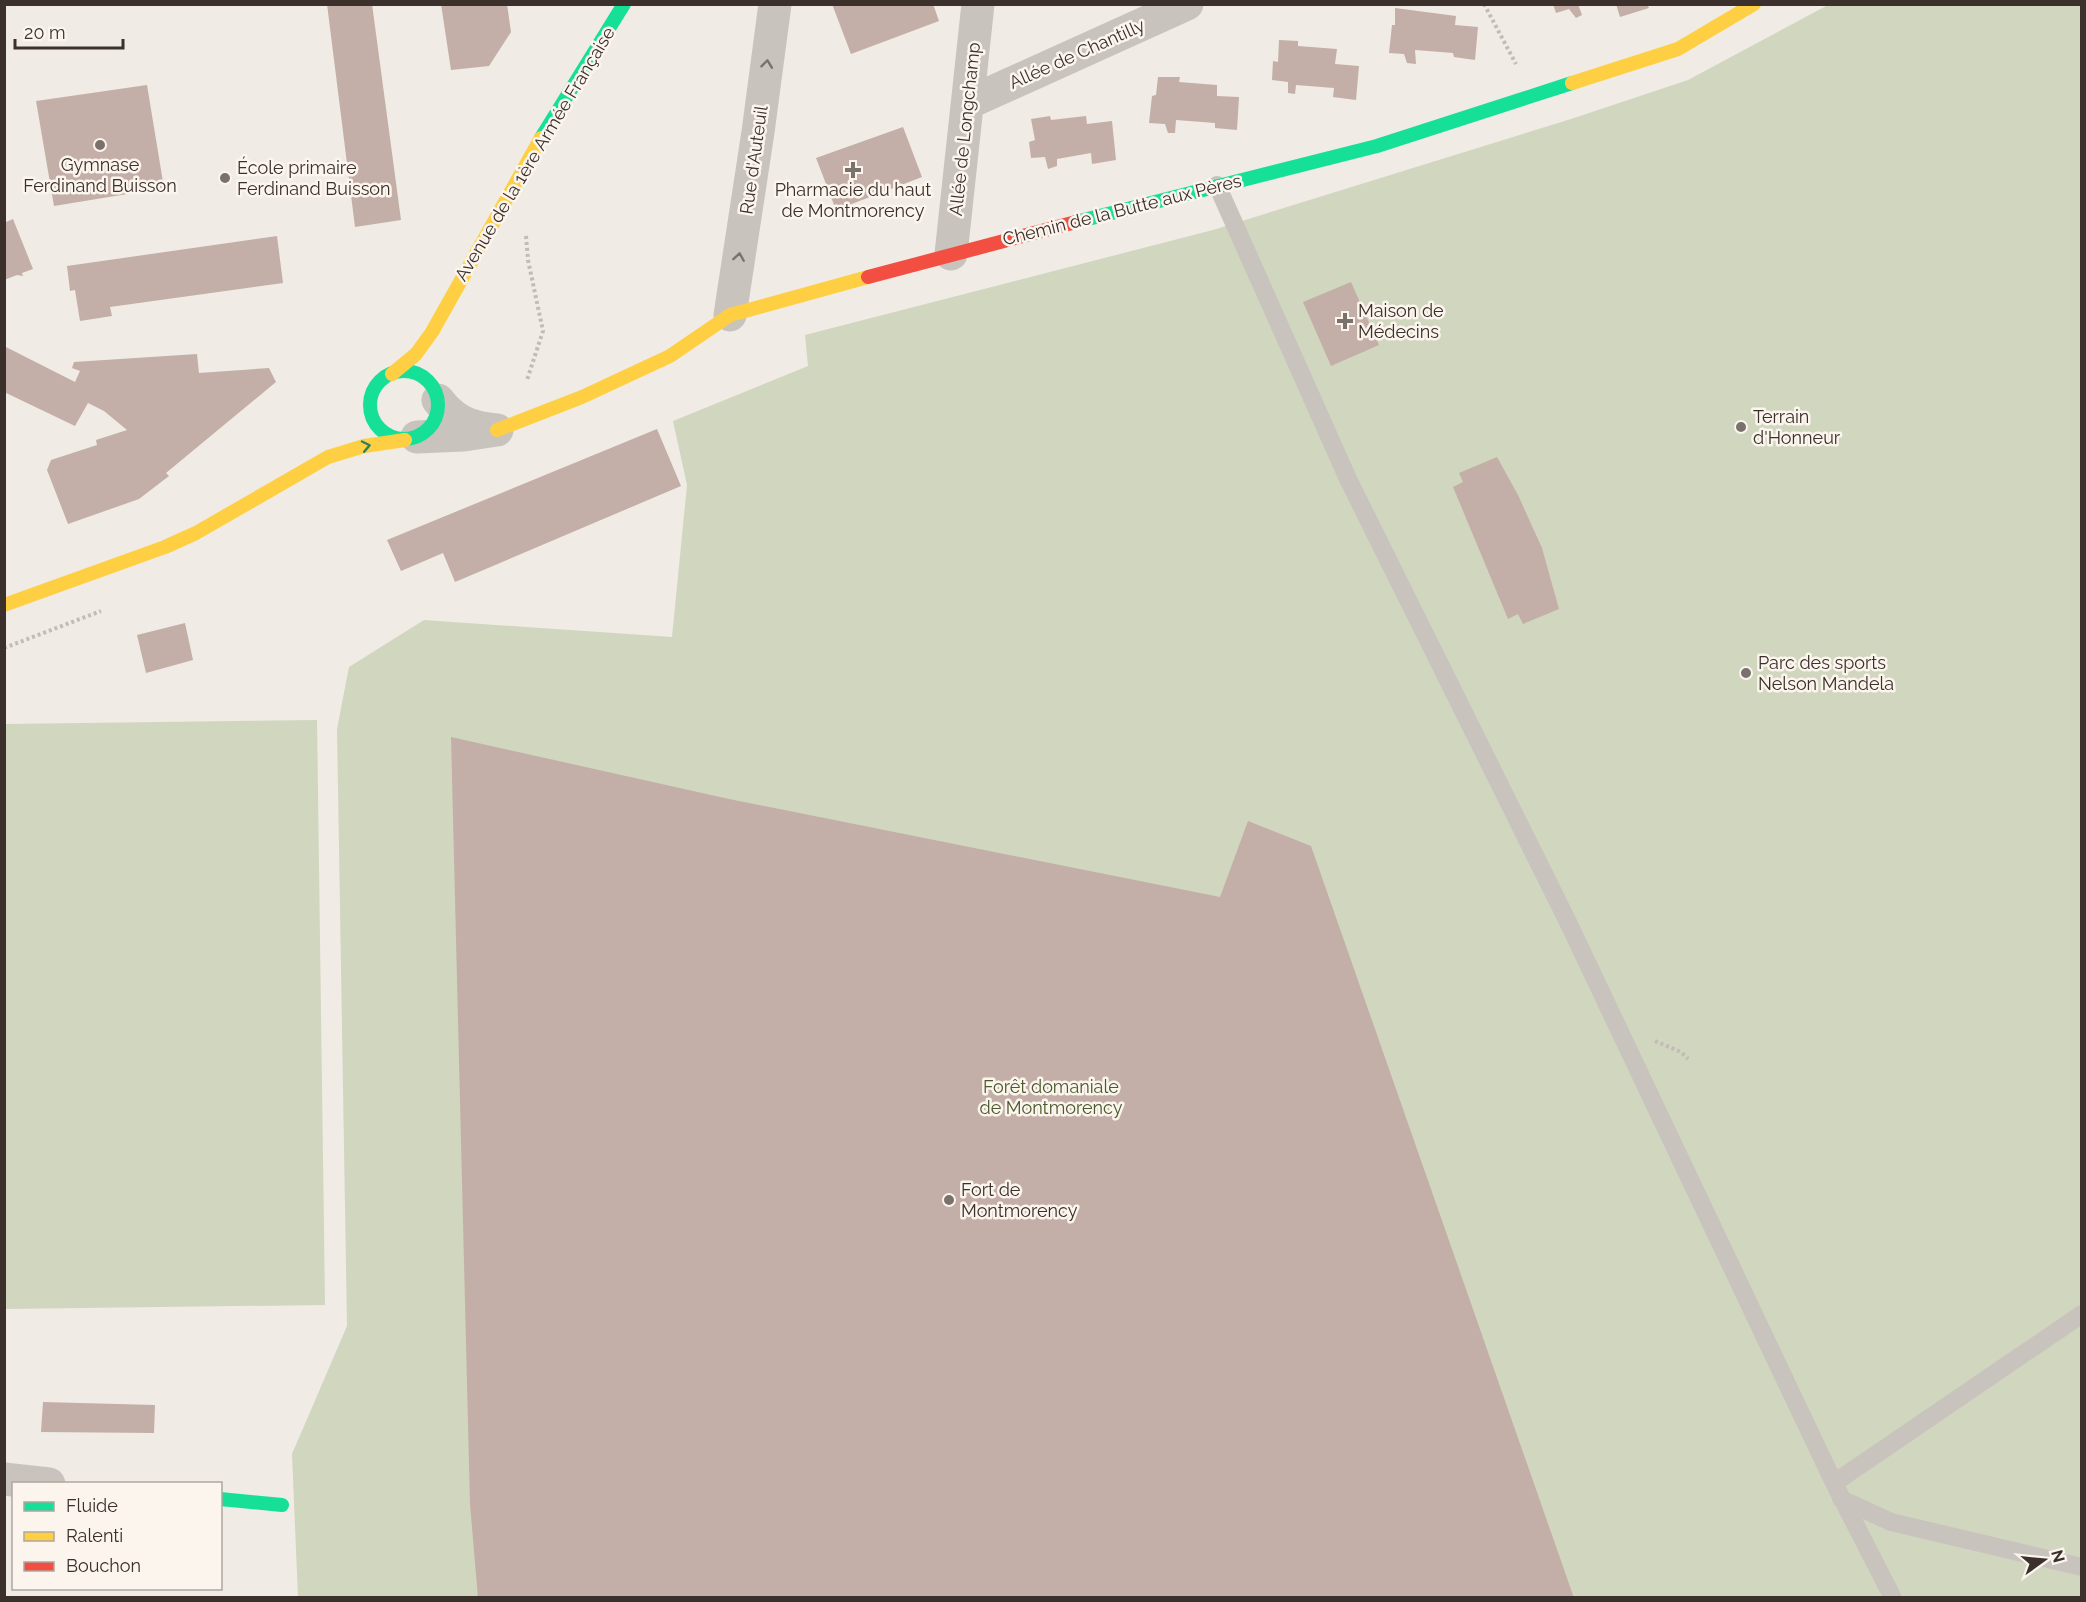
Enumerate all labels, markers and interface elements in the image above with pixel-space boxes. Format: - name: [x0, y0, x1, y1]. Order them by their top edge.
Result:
- scale bar: [15, 12, 123, 50]
- street label: Allée de Chantilly: [1006, 14, 1148, 93]
- text: 20 m: [24, 22, 66, 43]
- street label: Avenue de la 1ère Armée Française: [450, 23, 619, 284]
- street label: Allée de Longchamp: [945, 41, 984, 217]
- one-way arrow: [760, 60, 773, 69]
- street label: Rue d'Auteuil: [735, 104, 772, 216]
- marker: Gymnase Ferdinand Buisson: [93, 138, 107, 152]
- place label: Gymnase Ferdinand Buisson: [23, 154, 177, 196]
- place label: École primaire Ferdinand Buisson: [237, 156, 391, 199]
- marker: Pharmacie du haut de Montmorency: [846, 163, 860, 177]
- street label: Chemin de la Butte aux Pères: [1000, 170, 1244, 249]
- marker: École primaire Ferdinand Buisson: [218, 171, 232, 185]
- place label: Pharmacie du haut de Montmorency: [775, 179, 931, 221]
- one-way arrow: [732, 252, 745, 262]
- place label: Maison de Médecins: [1358, 300, 1444, 342]
- marker: Maison de Médecins: [1336, 312, 1354, 330]
- place label: Terrain d'Honneur: [1753, 406, 1841, 448]
- marker: Terrain d'Honneur: [1734, 420, 1748, 434]
- one-way arrow: [361, 440, 371, 453]
- place label: Parc des sports Nelson Mandela: [1758, 652, 1894, 694]
- marker: Parc des sports Nelson Mandela: [1739, 666, 1753, 680]
- park label: Forêt domaniale de Montmorency: [980, 1076, 1123, 1118]
- place label: Fort de Montmorency: [961, 1179, 1078, 1221]
- marker: Fort de Montmorency: [942, 1193, 956, 1207]
- legend: [12, 1482, 222, 1590]
- text: Fluide: [66, 1495, 118, 1516]
- text: Ralenti: [66, 1525, 123, 1546]
- north arrow: [2014, 1530, 2074, 1590]
- text: N: [2047, 1548, 2069, 1565]
- text: Bouchon: [66, 1555, 141, 1576]

